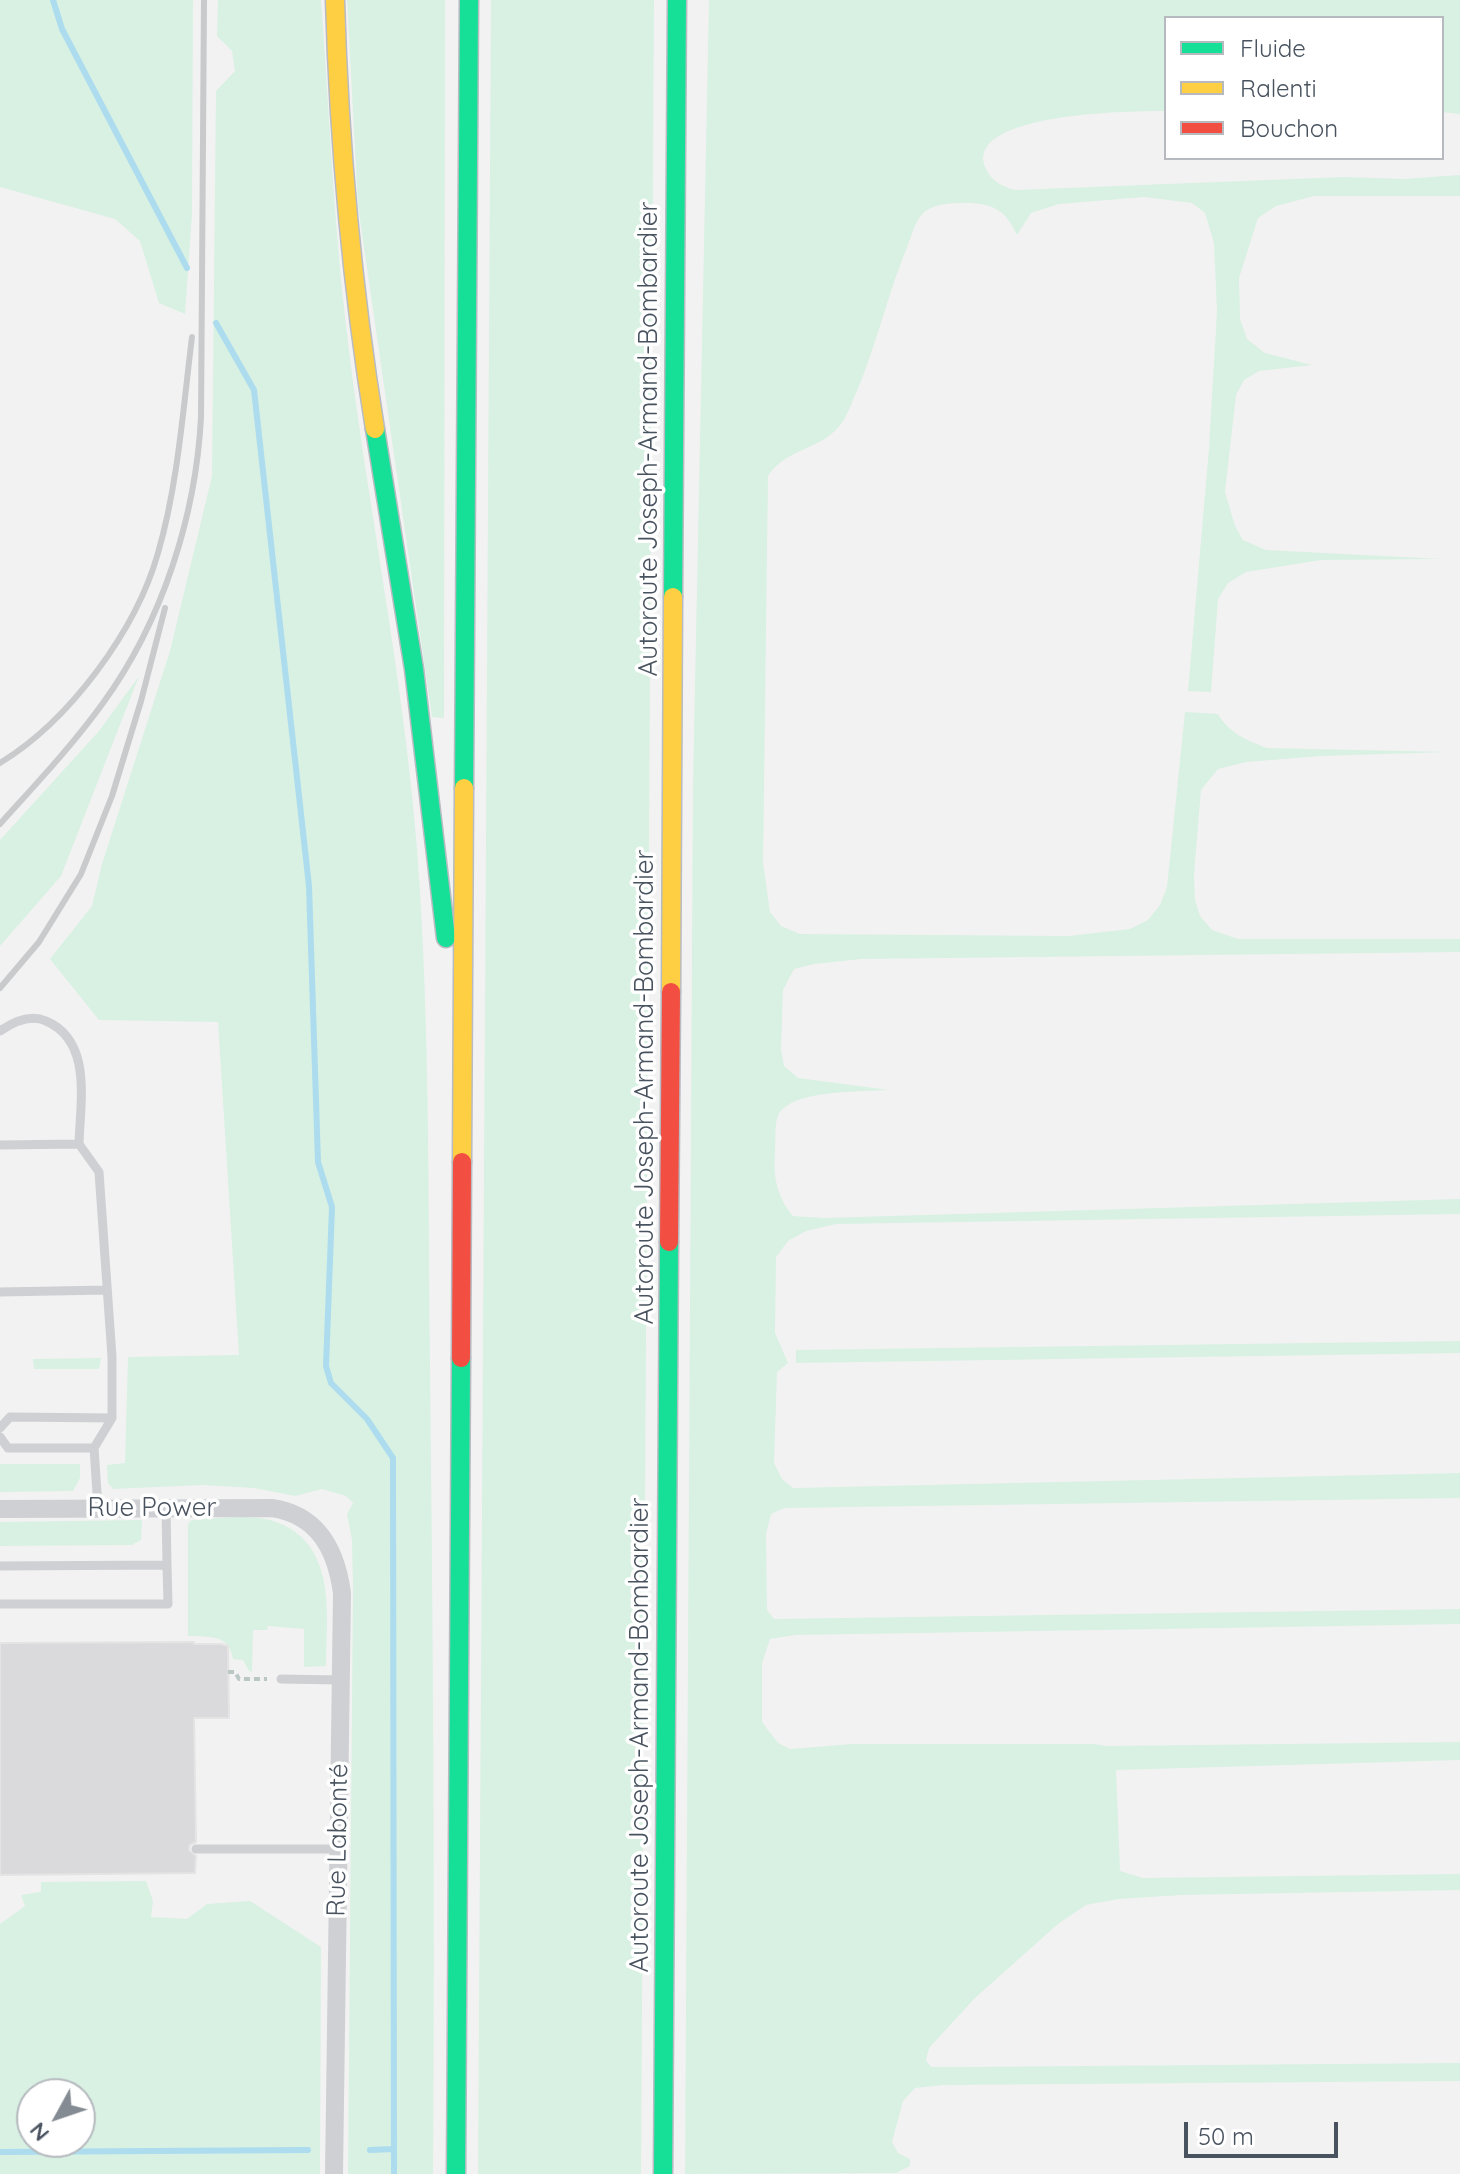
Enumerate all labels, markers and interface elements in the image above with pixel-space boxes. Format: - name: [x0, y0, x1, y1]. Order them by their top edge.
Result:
- legend: [1164, 16, 1444, 160]
- text: Fluide: [1240, 33, 1306, 63]
- text: Ralenti: [1240, 73, 1317, 103]
- text: Bouchon: [1240, 113, 1338, 143]
- street label: Autoroute Joseph-Armand-Bombardier: [633, 202, 665, 676]
- street label: Autoroute Joseph-Armand-Bombardier: [629, 850, 661, 1324]
- street label: Rue Power: [88, 1492, 216, 1524]
- street label: Autoroute Joseph-Armand-Bombardier: [624, 1498, 656, 1972]
- street label: Rue Labonté: [321, 1763, 355, 1917]
- north arrow: [16, 2078, 96, 2158]
- scale bar: [1188, 2106, 1342, 2156]
- text: N: [23, 2117, 55, 2147]
- text: 50 m: [1198, 2121, 1254, 2151]

